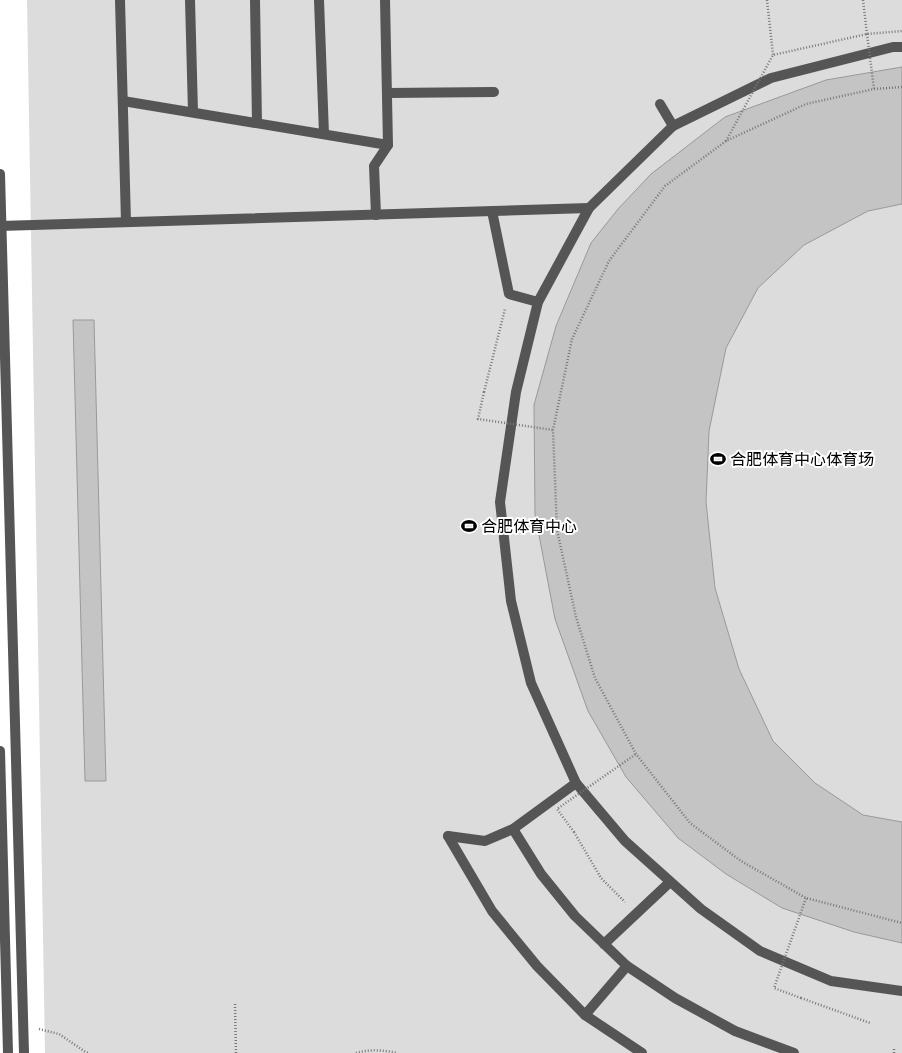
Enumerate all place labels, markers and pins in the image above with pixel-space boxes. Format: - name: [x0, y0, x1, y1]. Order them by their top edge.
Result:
- place label: 合肥体育中心体育场: [730, 448, 874, 471]
- sports icon: 合肥体育中心体育场: [709, 450, 727, 468]
- place label: 合肥体育中心: [481, 515, 577, 538]
- sports icon: 合肥体育中心: [460, 517, 478, 535]

